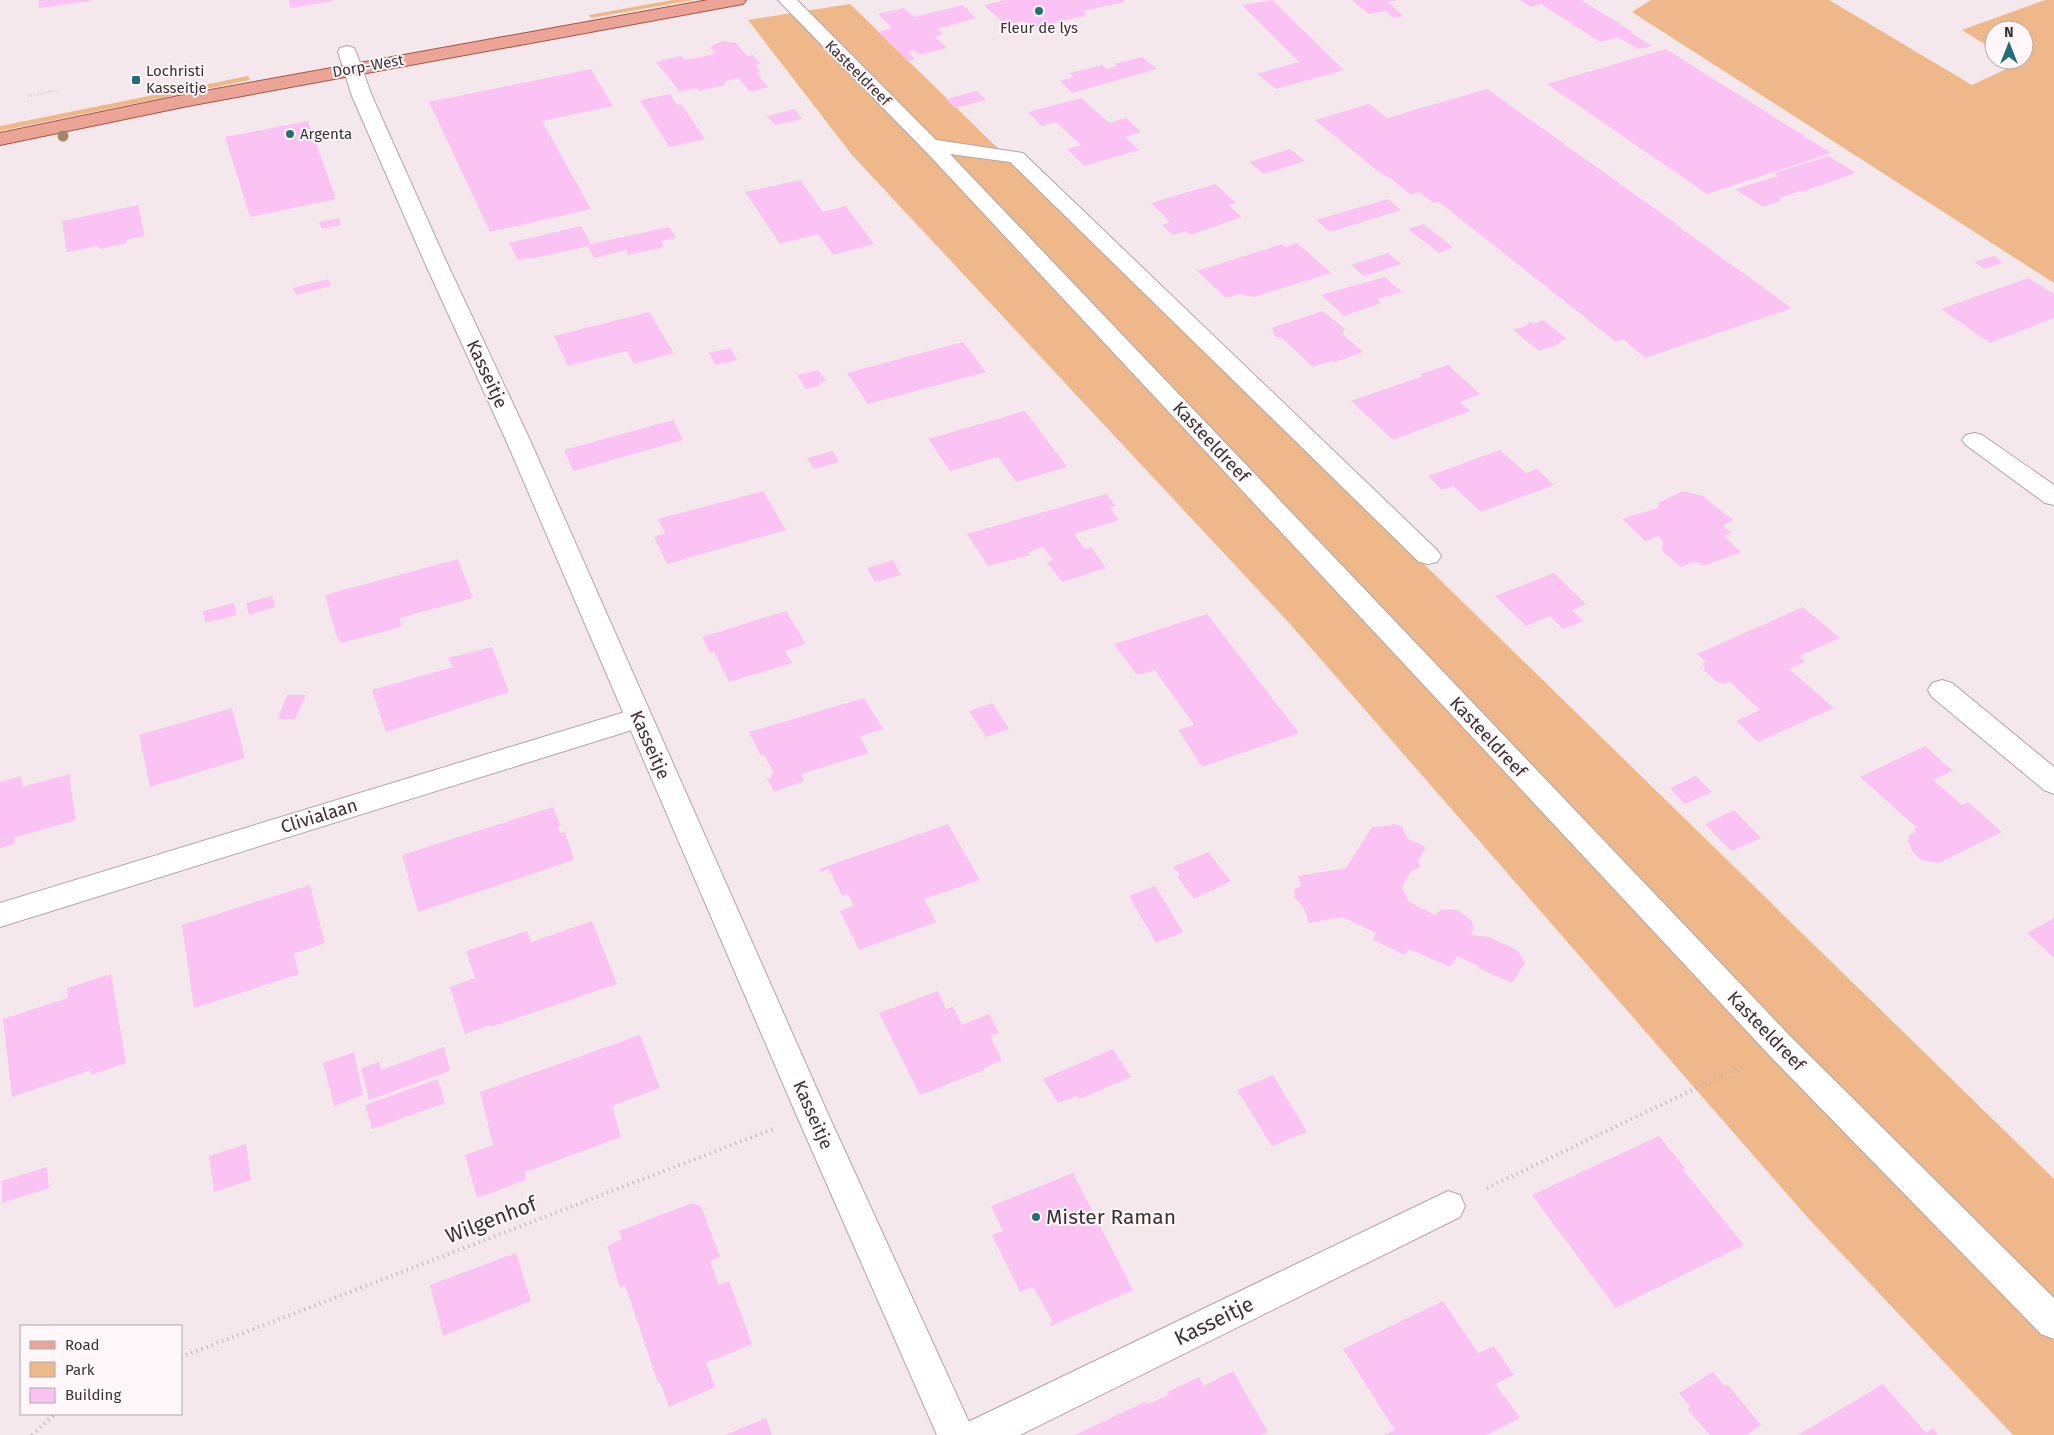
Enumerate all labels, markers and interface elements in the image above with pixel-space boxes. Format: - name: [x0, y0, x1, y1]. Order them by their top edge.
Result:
- marker: Fleur de lys: [1033, 5, 1045, 17]
- place label: Fleur de lys: [1000, 19, 1078, 37]
- north arrow: [1984, 20, 2034, 70]
- text: N: [2004, 24, 2014, 41]
- street label: Kasteeldreef: [821, 36, 895, 110]
- street label: Dorp-West: [331, 51, 406, 81]
- place label: Lochristi Kasseitje: [146, 62, 207, 97]
- marker: Lochristi Kasseitje: [130, 74, 142, 86]
- place label: Argenta: [300, 125, 352, 143]
- marker: Argenta: [284, 128, 296, 140]
- street label: Kasseitje: [462, 336, 512, 412]
- street label: Kasteeldreef: [1168, 397, 1255, 488]
- street label: Kasteeldreef: [1445, 692, 1532, 783]
- street label: Kasseitje: [625, 707, 675, 783]
- street label: Clivialaan: [278, 794, 360, 838]
- street label: Kasteeldreef: [1723, 987, 1811, 1077]
- street label: Kasseitje: [788, 1077, 838, 1153]
- street label: Wilgenhof: [442, 1190, 542, 1249]
- place label: Mister Raman: [1046, 1204, 1176, 1230]
- marker: Mister Raman: [1030, 1211, 1042, 1223]
- street label: Kasseitje: [1170, 1291, 1258, 1351]
- legend: [20, 1325, 182, 1415]
- text: Road: [65, 1336, 100, 1354]
- text: Park: [65, 1361, 95, 1379]
- text: Building: [65, 1386, 121, 1404]

